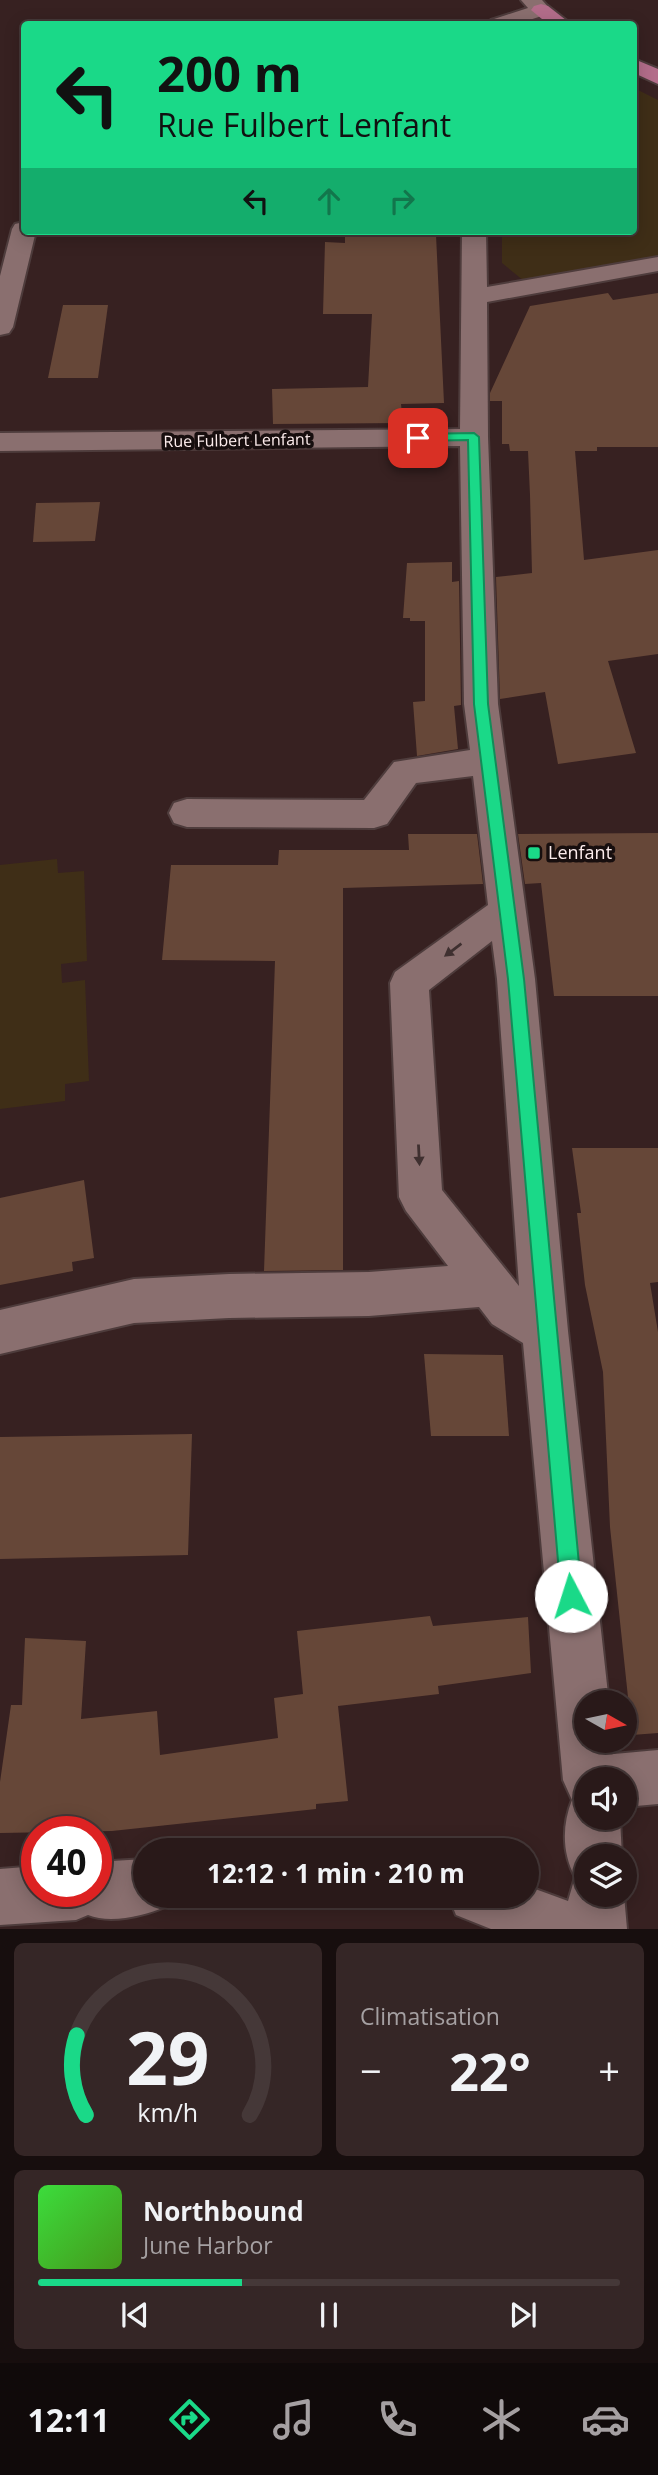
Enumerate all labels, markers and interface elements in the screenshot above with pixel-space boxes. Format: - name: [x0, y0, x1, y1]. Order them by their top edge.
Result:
- text: 200 m: [157, 40, 302, 106]
- icon: left: [42, 49, 133, 140]
- text: Rue Fulbert Lenfant: [157, 103, 451, 146]
- icon: left: [237, 182, 275, 220]
- icon: ahead: [310, 182, 348, 220]
- icon: right: [383, 182, 421, 220]
- pin: [388, 408, 448, 468]
- icon: arrive: [399, 419, 437, 457]
- street label: Rue Fulbert Lenfant: [163, 428, 311, 452]
- place label: Lenfant: [548, 840, 612, 864]
- marker: Lenfant: [526, 845, 542, 861]
- one-way arrow: [444, 942, 462, 957]
- one-way arrow: [414, 1144, 425, 1166]
- position arrow: [534, 1559, 608, 1633]
- north arrow: [574, 1690, 637, 1754]
- map controls: [574, 1690, 637, 1907]
- button: sound: [574, 1767, 637, 1830]
- speed limit sign: 40: [21, 1816, 112, 1907]
- button: layers: [574, 1844, 637, 1907]
- text: 12:12 · 1 min · 210 m: [207, 1855, 465, 1891]
- text: Climatisation: [360, 2000, 500, 2032]
- text: 29: [126, 2008, 210, 2107]
- text: 22°: [449, 2035, 531, 2106]
- text: −: [360, 2044, 382, 2096]
- text: +: [598, 2044, 620, 2096]
- text: km/h: [138, 2095, 198, 2129]
- text: Northbound: [143, 2193, 304, 2229]
- text: June Harbor: [143, 2229, 273, 2261]
- icon: previous: [116, 2296, 154, 2334]
- icon: pause: [310, 2296, 348, 2334]
- icon: next: [504, 2296, 542, 2334]
- icon: directions: [165, 2395, 214, 2444]
- icon: music: [269, 2395, 318, 2444]
- icon: phone: [373, 2395, 422, 2444]
- icon: climate: [477, 2395, 526, 2444]
- icon: car: [581, 2395, 630, 2444]
- text: 12:11: [28, 2398, 110, 2441]

